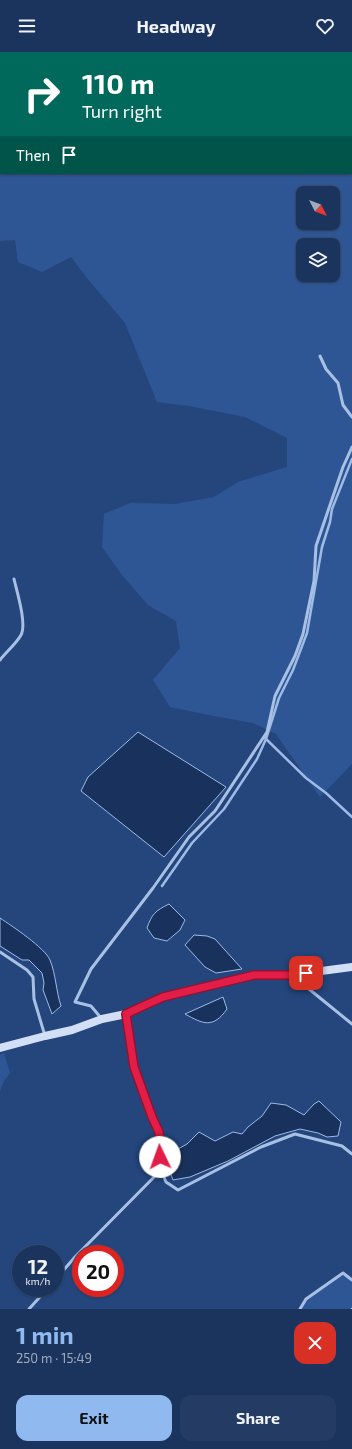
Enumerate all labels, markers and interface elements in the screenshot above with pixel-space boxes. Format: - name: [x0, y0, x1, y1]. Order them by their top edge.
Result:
- icon: menu: [16, 15, 38, 37]
- text: Headway: [136, 15, 216, 37]
- icon: heart: [314, 15, 336, 37]
- text: 110 m: [82, 66, 155, 100]
- icon: right: [16, 68, 68, 120]
- text: Turn right: [82, 100, 162, 122]
- icon: arrive: [58, 144, 80, 166]
- text: Then: [16, 146, 50, 164]
- north arrow: [296, 186, 340, 230]
- map controls: [296, 186, 340, 282]
- button: layers: [296, 238, 340, 282]
- pin: [289, 956, 323, 990]
- icon: arrive: [295, 962, 317, 984]
- position arrow: [139, 1136, 181, 1178]
- speed limit sign: 20: [72, 1245, 124, 1297]
- text: 12: [28, 1254, 48, 1278]
- text: km/h: [26, 1275, 50, 1287]
- text: 1 min: [16, 1320, 74, 1349]
- button: close: [294, 1322, 336, 1364]
- text: 250 m · 15:49: [16, 1350, 92, 1366]
- button: Exit: [16, 1395, 172, 1441]
- button: Share: [180, 1395, 336, 1441]

